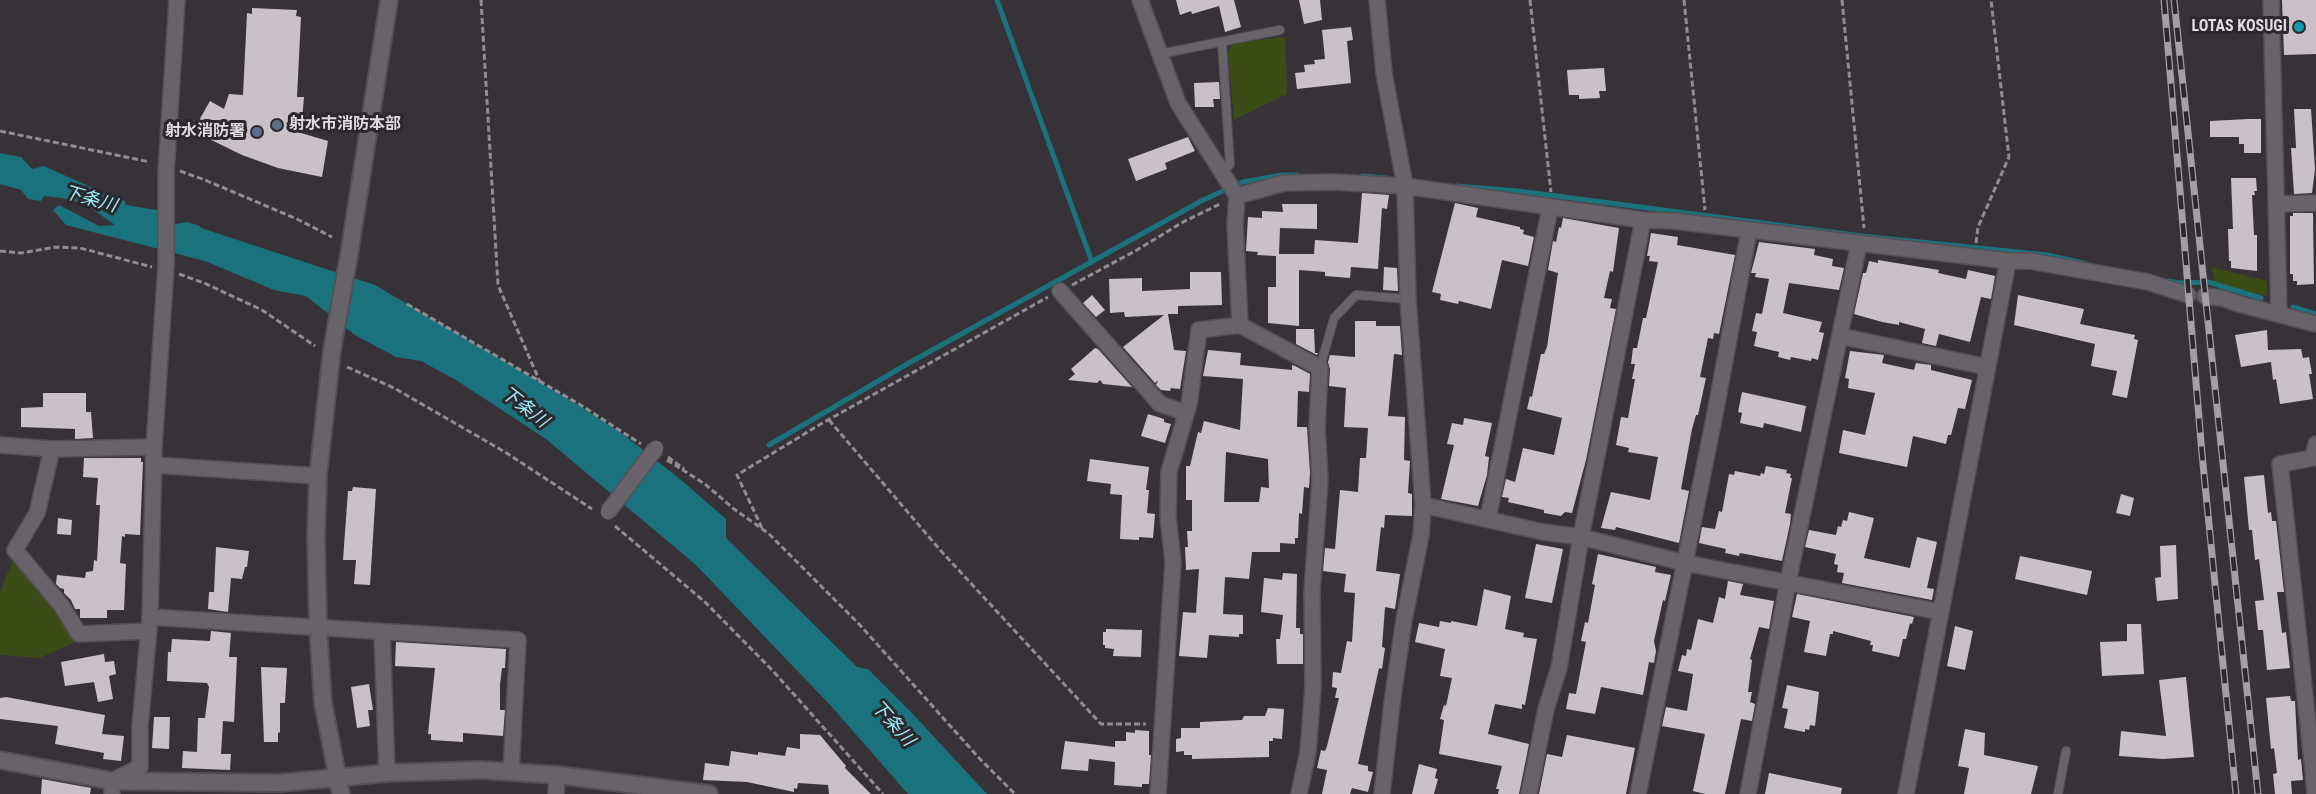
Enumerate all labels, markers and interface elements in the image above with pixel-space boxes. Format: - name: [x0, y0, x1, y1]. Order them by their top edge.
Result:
- place label: LOTAS KOSUGI: [2192, 17, 2287, 37]
- marker: LOTAS KOSUGI: [2292, 20, 2306, 34]
- place label: 射水市消防本部: [289, 115, 401, 135]
- marker: 射水市消防本部: [270, 118, 284, 132]
- place label: 射水消防署: [165, 122, 245, 142]
- marker: 射水消防署: [250, 125, 264, 139]
- water label: 下条川: [61, 182, 119, 218]
- water label: 下条川: [496, 383, 552, 433]
- water label: 下条川: [866, 697, 918, 751]

